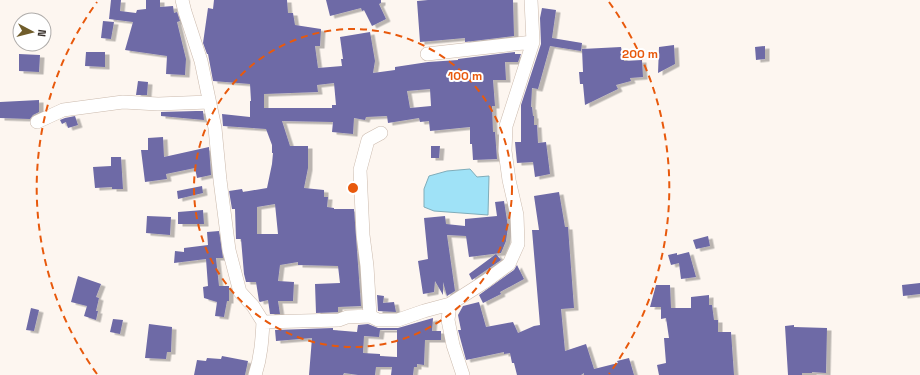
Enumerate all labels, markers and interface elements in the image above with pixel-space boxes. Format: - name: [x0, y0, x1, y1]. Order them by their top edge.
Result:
- north arrow: [12, 12, 52, 52]
- text: N: [35, 29, 49, 38]
- text: 200 m: [622, 46, 658, 62]
- text: 100 m: [448, 68, 482, 84]
- centre of rings: [346, 181, 360, 195]

